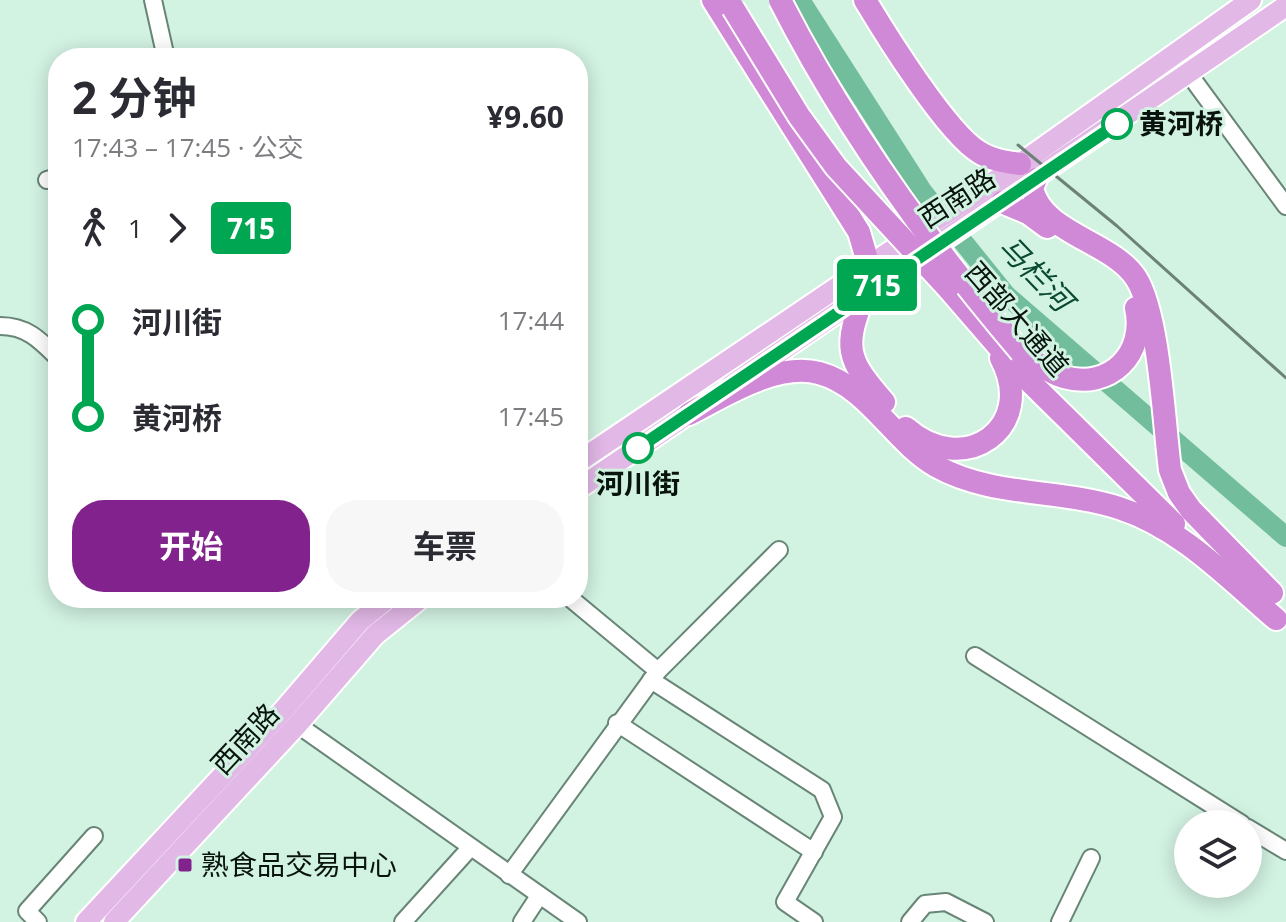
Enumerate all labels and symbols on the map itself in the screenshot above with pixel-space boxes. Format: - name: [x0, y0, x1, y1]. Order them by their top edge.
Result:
- place label: 黄河桥: [1139, 104, 1223, 142]
- marker: 黄河桥: [1102, 109, 1132, 139]
- street label: 西南路: [911, 158, 1002, 236]
- water label: 马栏河: [990, 226, 1086, 323]
- street label: 西部大通道: [957, 253, 1078, 384]
- line badge: 715: [831, 259, 923, 311]
- marker: 河川街: [623, 433, 653, 463]
- place label: 河川街: [596, 464, 680, 502]
- street label: 西南路: [202, 695, 287, 782]
- place label: 熟食品交易中心: [201, 845, 397, 883]
- marker: 熟食品交易中心: [176, 856, 194, 874]

